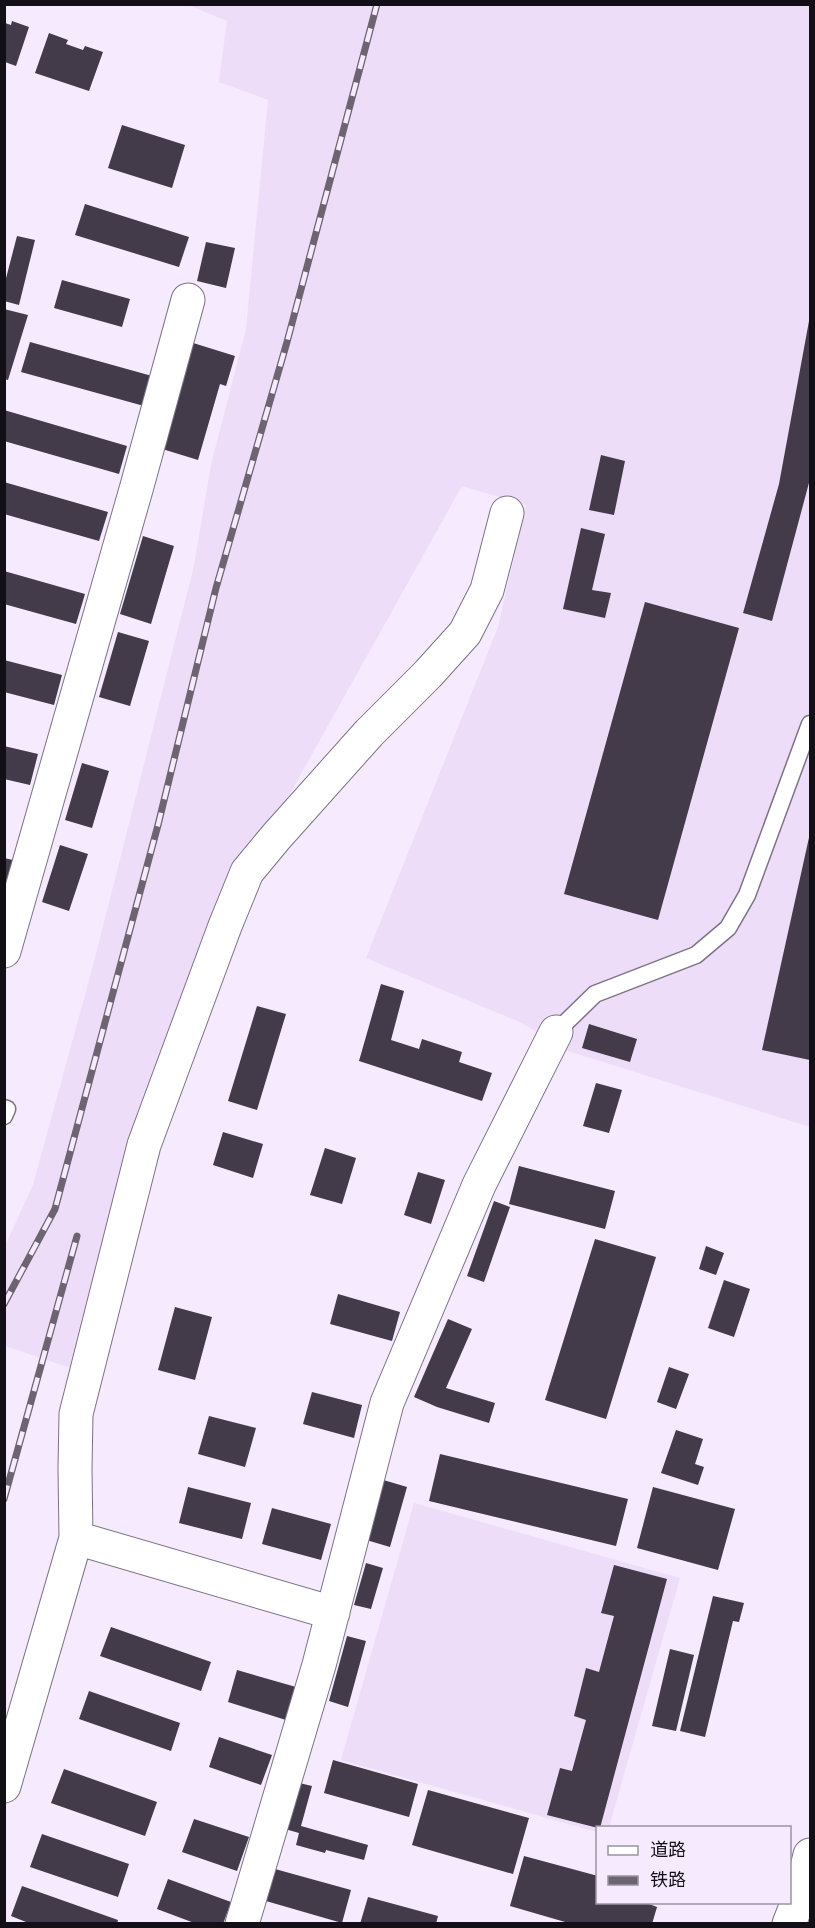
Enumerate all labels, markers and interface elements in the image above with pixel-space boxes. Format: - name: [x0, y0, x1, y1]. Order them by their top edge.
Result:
- legend: [596, 1826, 791, 1904]
- text: 道路: [650, 1839, 686, 1860]
- text: 铁路: [650, 1869, 686, 1890]

